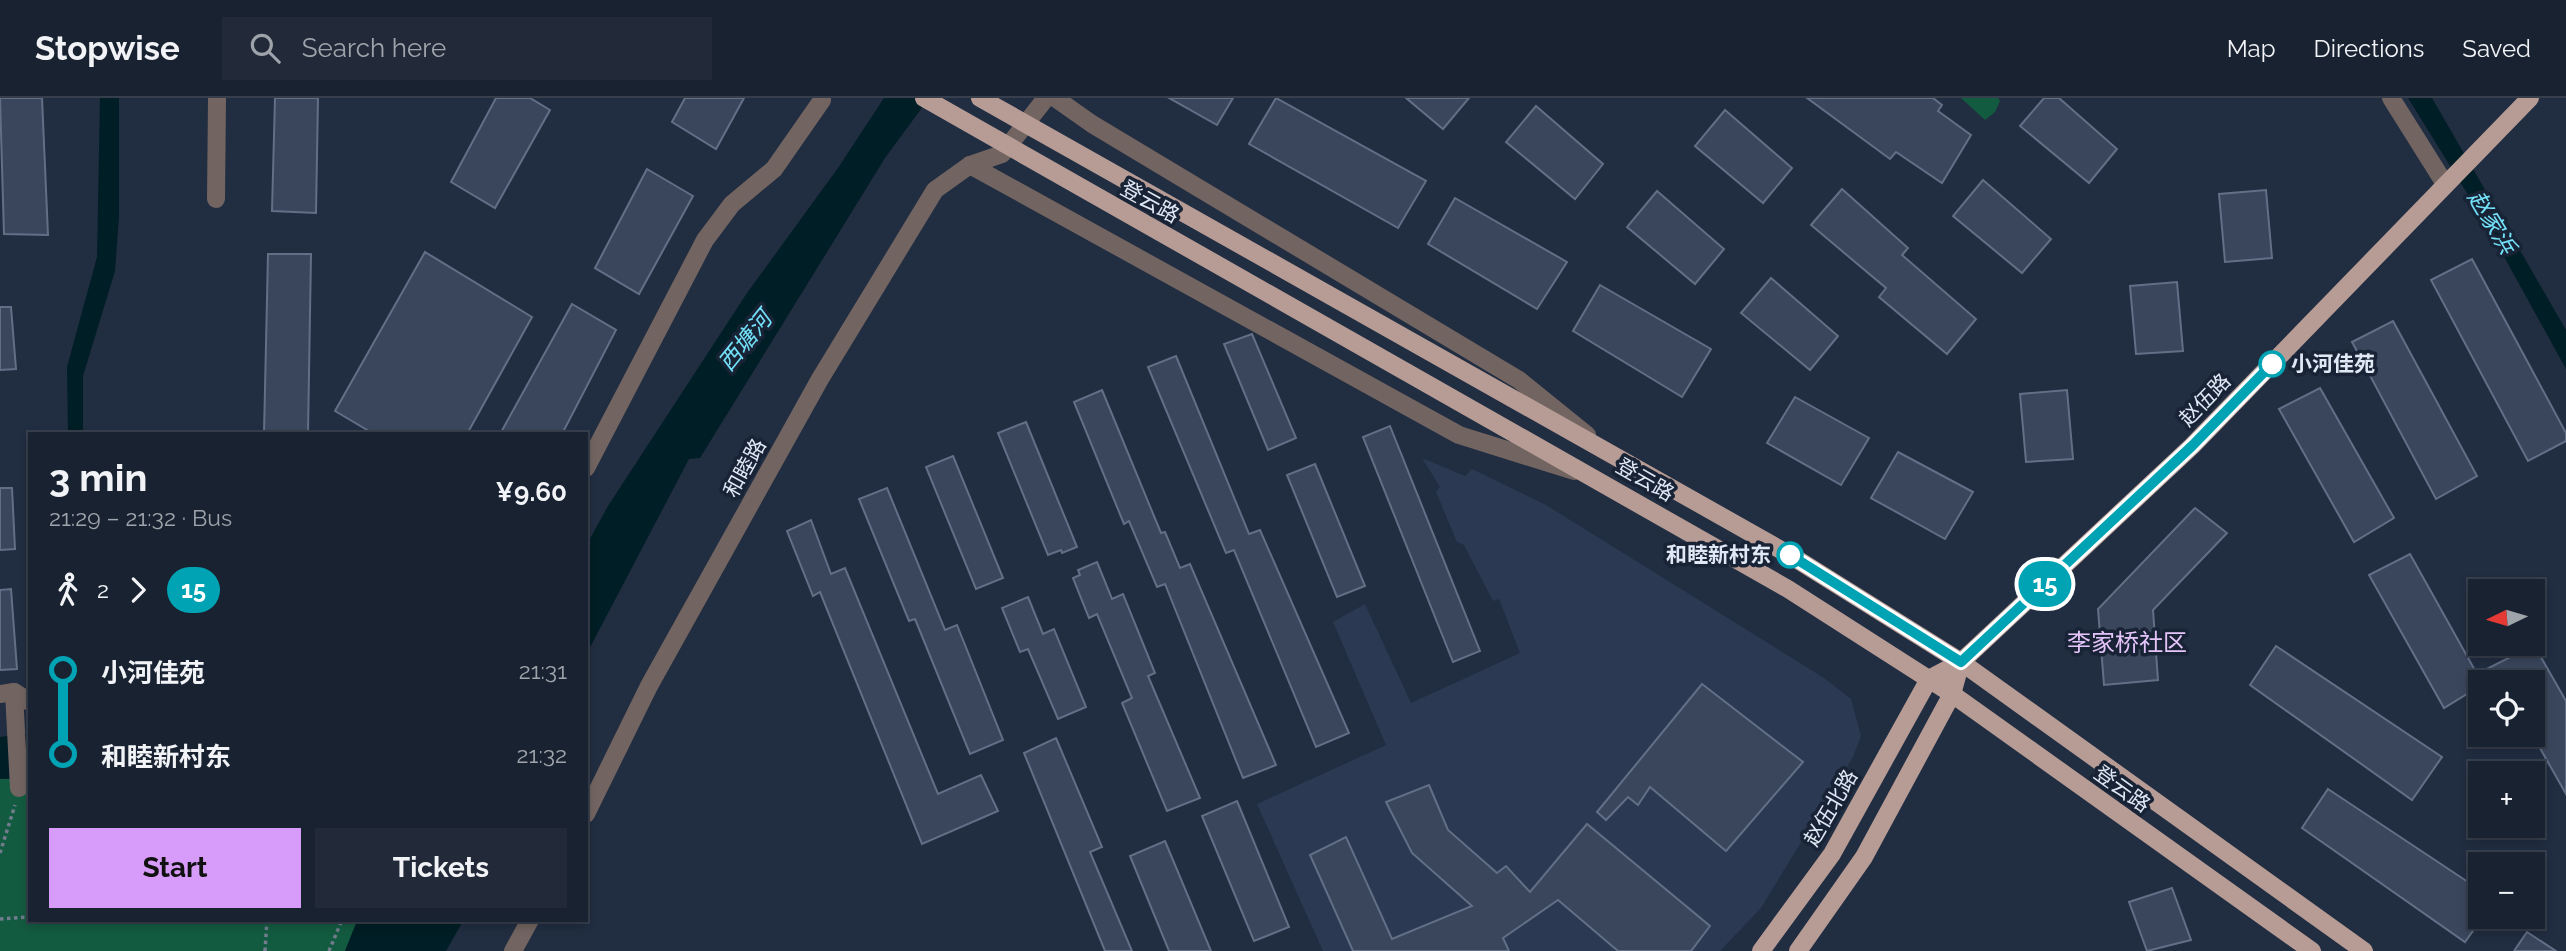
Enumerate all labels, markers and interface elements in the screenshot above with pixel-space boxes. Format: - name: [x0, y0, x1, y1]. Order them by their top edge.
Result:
- search box: [222, 17, 712, 80]
- text: Stopwise: [35, 29, 180, 68]
- icon: search: [246, 29, 284, 67]
- text: Search here: [302, 33, 446, 63]
- text: Map: [2227, 34, 2276, 63]
- text: Directions: [2314, 34, 2424, 63]
- text: Saved: [2462, 34, 2531, 63]
- street label: 登云路: [1117, 175, 1184, 228]
- water label: 赵家浜: [2463, 185, 2523, 260]
- water label: 西塘河: [712, 302, 779, 376]
- marker: 小河佳苑: [2259, 351, 2285, 377]
- place label: 小河佳苑: [2291, 351, 2375, 376]
- street label: 赵伍路: [2174, 368, 2236, 431]
- street label: 和睦路: [718, 434, 771, 501]
- street label: 登云路: [1612, 453, 1679, 506]
- text: 3 min: [49, 455, 147, 500]
- text: ¥9.60: [496, 477, 567, 507]
- text: 21:29 – 21:32 · Bus: [49, 504, 232, 531]
- place label: 和睦新村东: [1666, 542, 1771, 567]
- marker: 和睦新村东: [1777, 542, 1803, 568]
- line badge: 15: [2014, 561, 2076, 607]
- text: 15: [2032, 569, 2058, 598]
- icon: walk: [49, 571, 87, 609]
- icon: forward: [119, 571, 157, 609]
- text: 15: [181, 575, 206, 604]
- text: 2: [97, 576, 109, 603]
- north arrow: [2468, 579, 2544, 656]
- map controls: [2468, 579, 2545, 929]
- district label: 李家桥社区: [2067, 628, 2187, 657]
- text: 21:31: [519, 657, 567, 684]
- text: 小河佳苑: [101, 658, 205, 688]
- button: locate: [2468, 670, 2545, 747]
- text: 21:32: [517, 741, 567, 768]
- text: 和睦新村东: [101, 742, 231, 772]
- street label: 登云路: [2089, 760, 2155, 817]
- button: +: [2468, 761, 2545, 838]
- street label: 赵伍北路: [1799, 765, 1862, 850]
- button: Start: [49, 828, 301, 908]
- button: Tickets: [315, 828, 567, 908]
- button: −: [2468, 852, 2545, 929]

